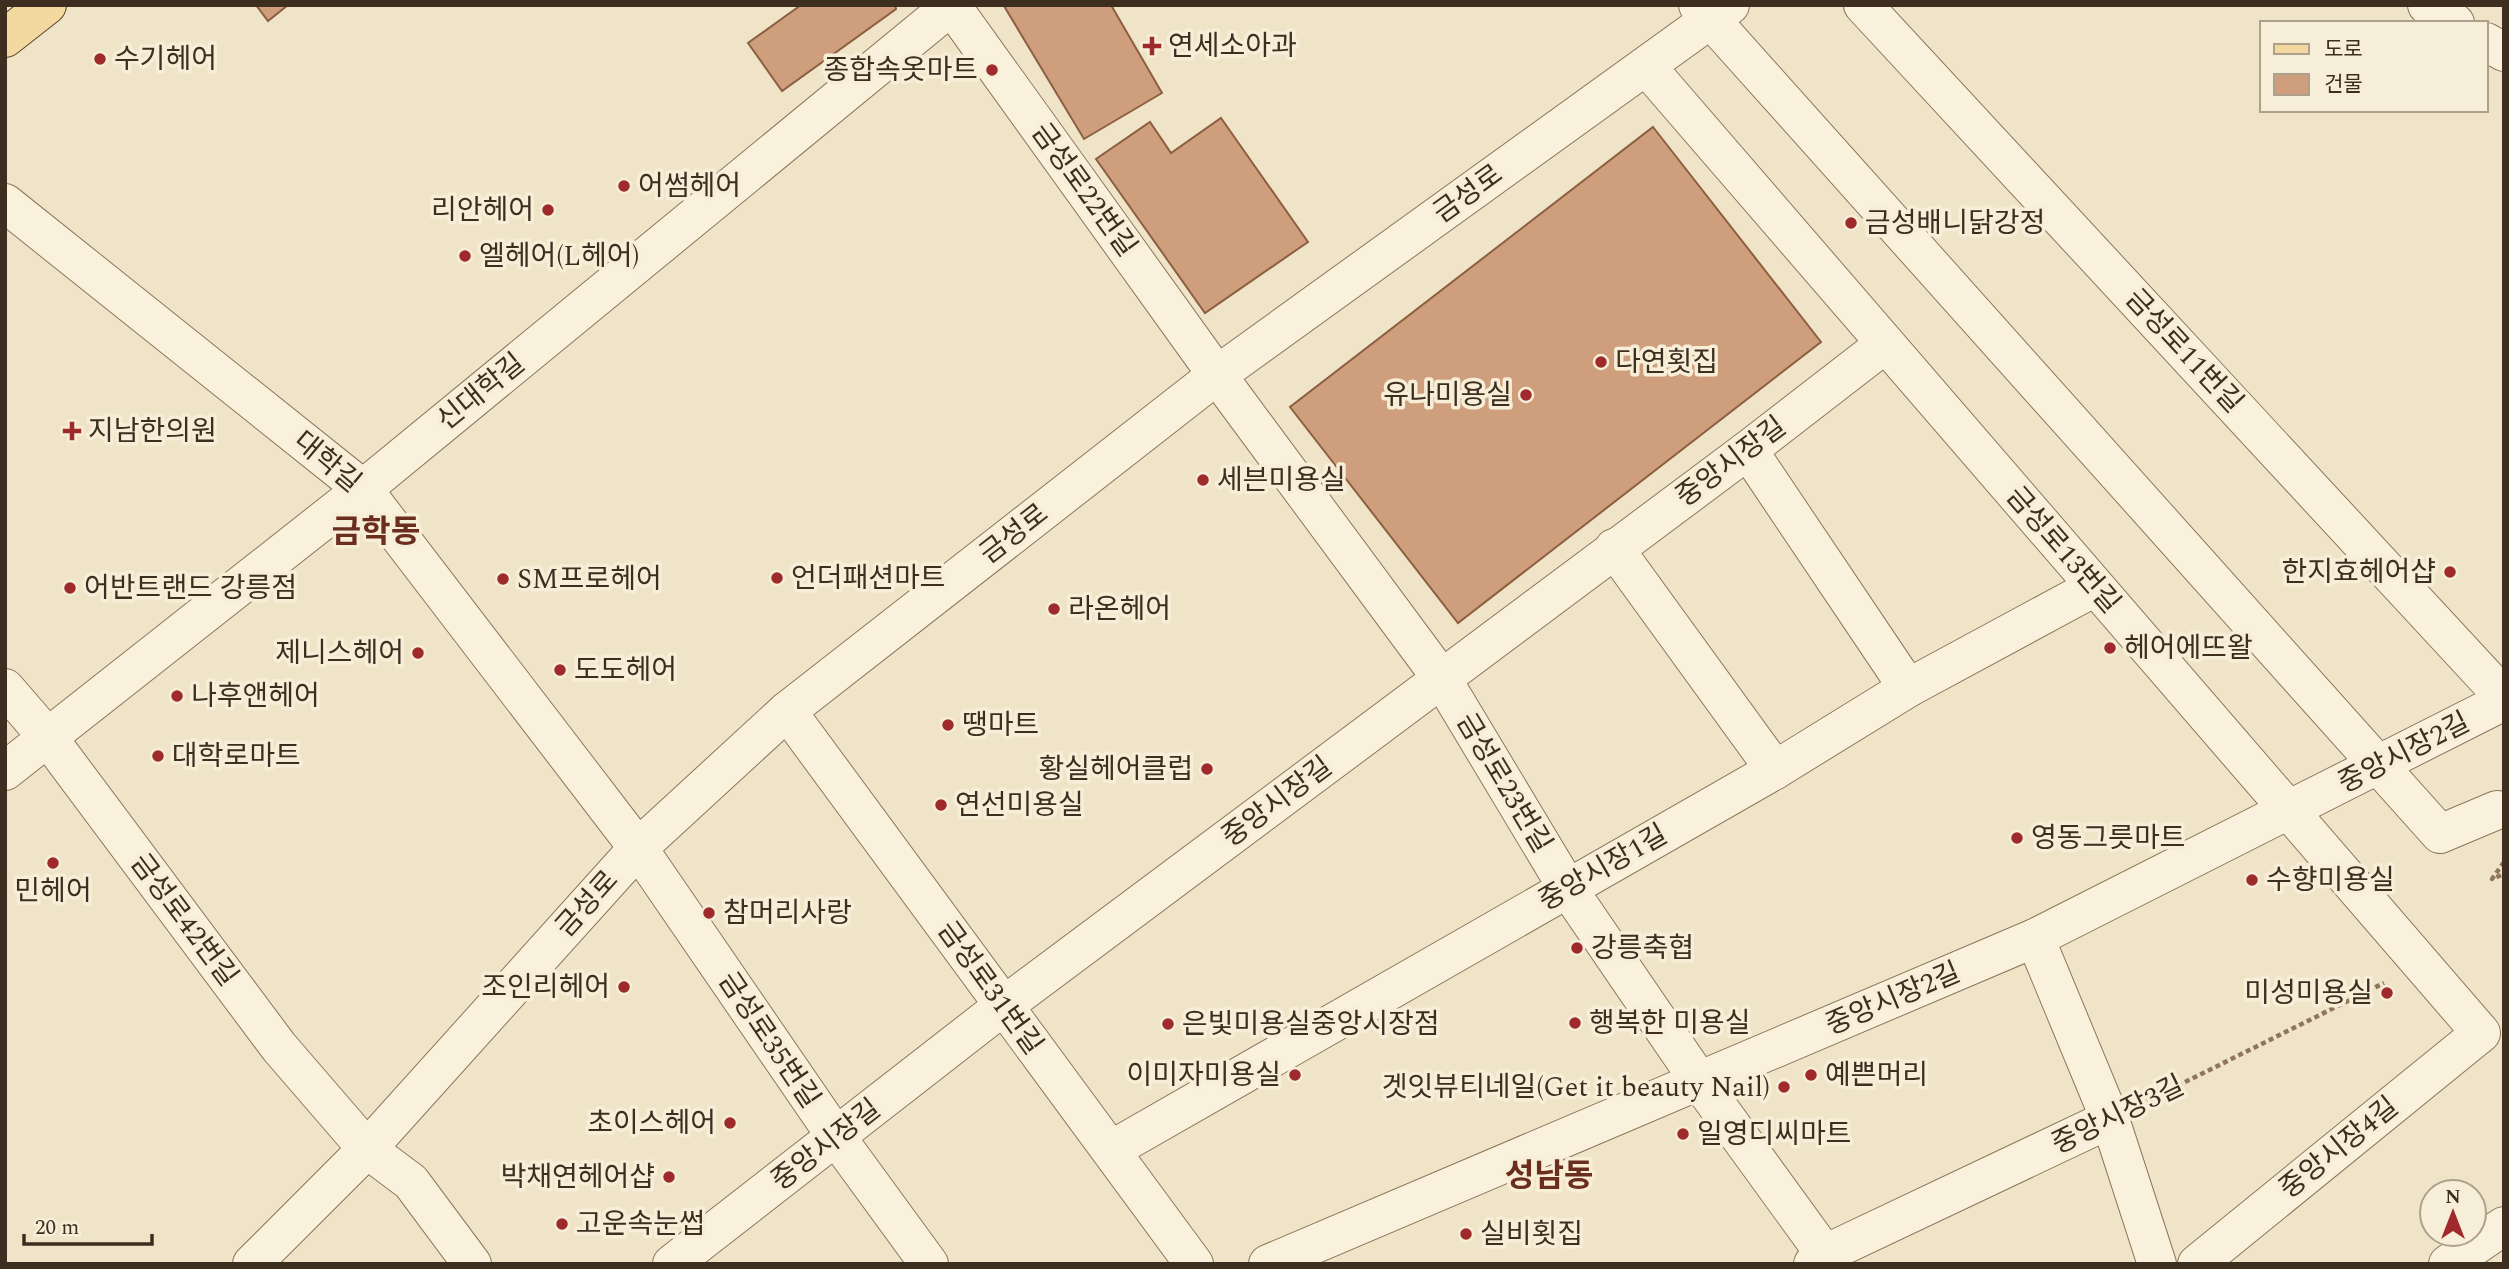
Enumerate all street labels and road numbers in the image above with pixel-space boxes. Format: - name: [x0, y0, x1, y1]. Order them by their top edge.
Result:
- street label: 금성로22번길: [1021, 114, 1147, 266]
- street label: 금성로: [1424, 154, 1512, 234]
- street label: 금성로11번길: [2115, 279, 2253, 423]
- street label: 신대학길: [427, 343, 535, 441]
- street label: 중앙시장길: [1667, 406, 1795, 518]
- street label: 대학길: [284, 421, 370, 503]
- street label: 금성로13번길: [1995, 477, 2131, 623]
- street label: 금성로: [970, 493, 1058, 575]
- street label: 중앙시장2길: [2331, 701, 2477, 805]
- street label: 금성로23번길: [1445, 705, 1563, 861]
- street label: 중앙시장길: [1213, 746, 1341, 858]
- street label: 중앙시장1길: [1530, 814, 1676, 922]
- street label: 금성로42번길: [120, 844, 248, 996]
- street label: 금성로: [545, 861, 629, 947]
- street label: 금성로31번길: [927, 912, 1053, 1064]
- street label: 중앙시장2길: [1819, 951, 1967, 1047]
- street label: 금성로35번길: [707, 963, 831, 1117]
- street label: 중앙시장3길: [2044, 1064, 2192, 1166]
- street label: 중앙시장4길: [2270, 1086, 2408, 1210]
- street label: 중앙시장길: [762, 1088, 890, 1202]

